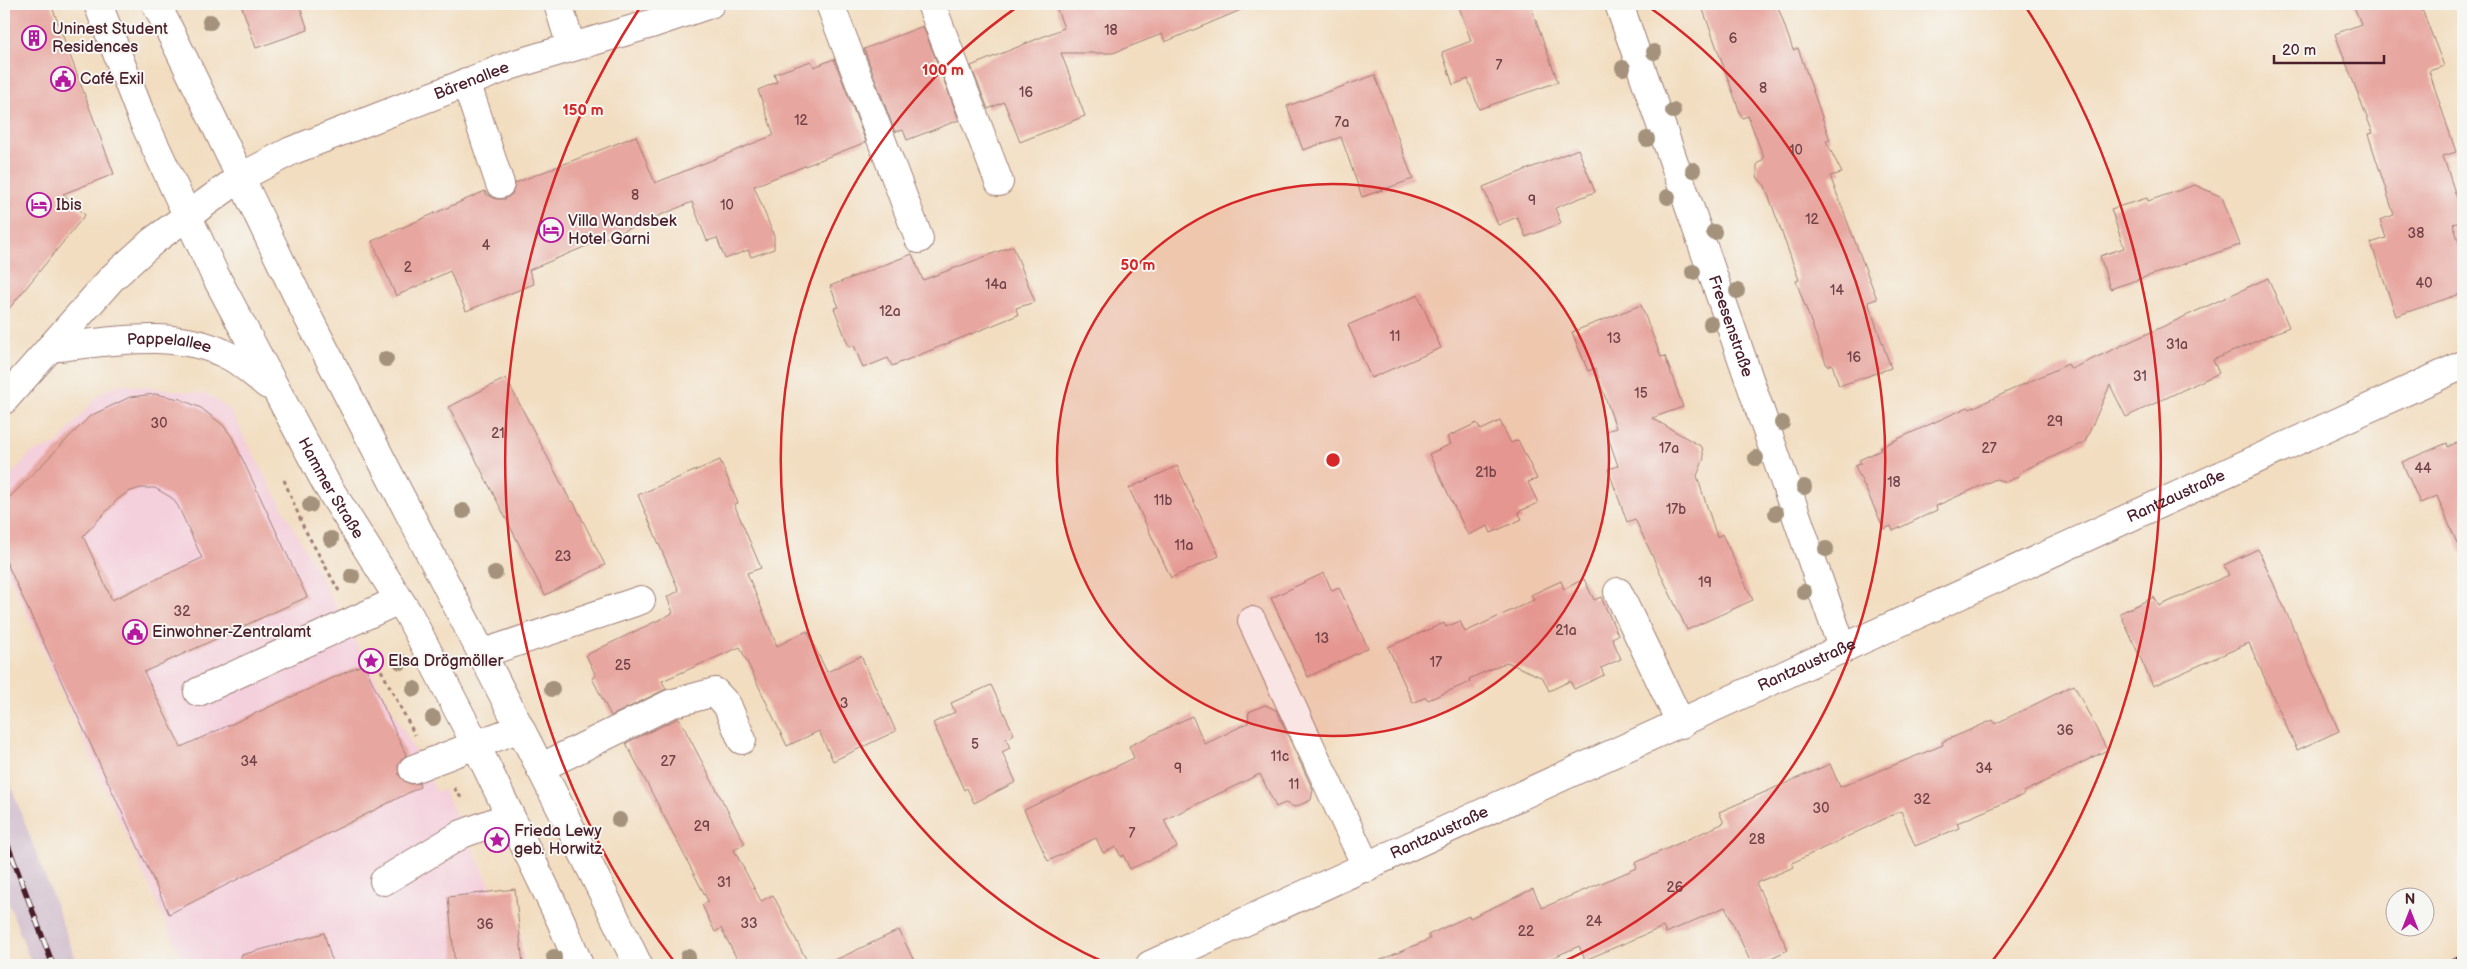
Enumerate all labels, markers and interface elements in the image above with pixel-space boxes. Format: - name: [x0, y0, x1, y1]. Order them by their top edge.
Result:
- place label: Uninest Student Residences: [52, 20, 168, 57]
- house number: 18: [1104, 22, 1118, 39]
- building icon: Uninest Student Residences: [21, 25, 47, 51]
- house number: 6: [1729, 30, 1738, 47]
- scale bar: [2274, 32, 2384, 64]
- text: 20 m: [2282, 41, 2316, 60]
- street label: Bärenallee: [431, 57, 512, 104]
- house number: 7: [1496, 57, 1503, 74]
- text: 100 m: [922, 61, 964, 80]
- public building icon: Café Exil: [50, 66, 76, 92]
- place label: Café Exil: [80, 70, 144, 89]
- house number: 8: [1759, 80, 1767, 97]
- house number: 16: [1019, 84, 1033, 101]
- text: 150 m: [562, 101, 604, 120]
- house number: 12: [794, 112, 809, 129]
- house number: 7a: [1335, 114, 1349, 131]
- house number: 10: [1789, 142, 1803, 159]
- house number: 8: [631, 187, 639, 204]
- hotel icon: Ibis: [26, 192, 52, 218]
- house number: 9: [1528, 192, 1536, 209]
- place label: Ibis: [56, 196, 82, 215]
- house number: 10: [720, 197, 734, 214]
- house number: 12: [1805, 211, 1820, 228]
- place label: Villa Wandsbek Hotel Garni: [568, 212, 677, 249]
- hotel icon: Villa Wandsbek Hotel Garni: [538, 217, 564, 243]
- house number: 38: [2408, 225, 2424, 242]
- house number: 4: [482, 237, 491, 254]
- text: 50 m: [1121, 256, 1156, 275]
- house number: 2: [404, 259, 413, 276]
- street label: Freesenstraße: [1704, 273, 1757, 380]
- house number: 40: [2416, 275, 2432, 292]
- house number: 14a: [985, 276, 1007, 293]
- house number: 14: [1830, 282, 1844, 299]
- house number: 12a: [879, 303, 901, 320]
- house number: 11: [1390, 328, 1400, 345]
- street label: Pappelallee: [126, 329, 214, 357]
- house number: 13: [1607, 330, 1621, 347]
- house number: 31a: [2166, 336, 2188, 353]
- house number: 16: [1847, 349, 1861, 366]
- house number: 31: [2133, 368, 2147, 385]
- house number: 15: [1634, 385, 1648, 402]
- house number: 29: [2047, 413, 2063, 430]
- house number: 30: [151, 415, 167, 432]
- house number: 21: [491, 425, 505, 442]
- street label: Hammer Straße: [294, 434, 368, 543]
- house number: 17a: [1659, 440, 1679, 457]
- house number: 27: [1981, 440, 1997, 457]
- centre of rings: [1324, 451, 1342, 469]
- house number: 44: [2414, 460, 2432, 477]
- house number: 21b: [1475, 464, 1497, 481]
- street label: Rantzaustraße: [2124, 465, 2228, 527]
- house number: 18: [1887, 474, 1901, 491]
- house number: 11b: [1154, 492, 1172, 509]
- house number: 17b: [1666, 501, 1686, 518]
- house number: 11a: [1175, 537, 1193, 554]
- house number: 23: [555, 548, 571, 565]
- house number: 19: [1698, 574, 1712, 591]
- house number: 32: [174, 603, 191, 620]
- public building icon: Einwohner-Zentralamt: [122, 619, 148, 645]
- house number: 21a: [1555, 622, 1577, 639]
- place label: Einwohner-Zentralamt: [152, 623, 311, 642]
- house number: 13: [1315, 630, 1329, 647]
- street label: Rantzaustraße: [1755, 634, 1859, 696]
- place icon: Elsa Drögmöller: [358, 648, 384, 674]
- place label: Elsa Drögmöller: [388, 652, 504, 671]
- house number: 17: [1430, 654, 1442, 671]
- house number: 25: [615, 657, 631, 674]
- house number: 3: [840, 695, 848, 712]
- house number: 36: [2056, 722, 2074, 739]
- house number: 5: [971, 736, 979, 753]
- house number: 11c: [1271, 748, 1289, 765]
- house number: 34: [240, 753, 258, 770]
- house number: 27: [660, 753, 676, 770]
- house number: 9: [1174, 760, 1182, 777]
- house number: 34: [1975, 760, 1993, 777]
- house number: 11: [1289, 776, 1299, 793]
- house number: 32: [1914, 791, 1931, 808]
- house number: 30: [1813, 800, 1829, 817]
- street label: Rantzaustraße: [1387, 802, 1492, 863]
- house number: 29: [694, 818, 710, 835]
- place label: Frieda Lewy geb. Horwitz: [514, 822, 603, 859]
- house number: 7: [1129, 825, 1136, 842]
- place icon: Frieda Lewy geb. Horwitz: [484, 827, 510, 853]
- house number: 28: [1749, 831, 1765, 848]
- house number: 31: [717, 874, 731, 891]
- house number: 26: [1667, 879, 1684, 896]
- north arrow: [2384, 886, 2434, 936]
- text: N: [2405, 891, 2415, 908]
- house number: 24: [1586, 913, 1603, 930]
- house number: 33: [740, 915, 758, 932]
- house number: 36: [476, 916, 494, 933]
- house number: 22: [1518, 923, 1535, 940]

